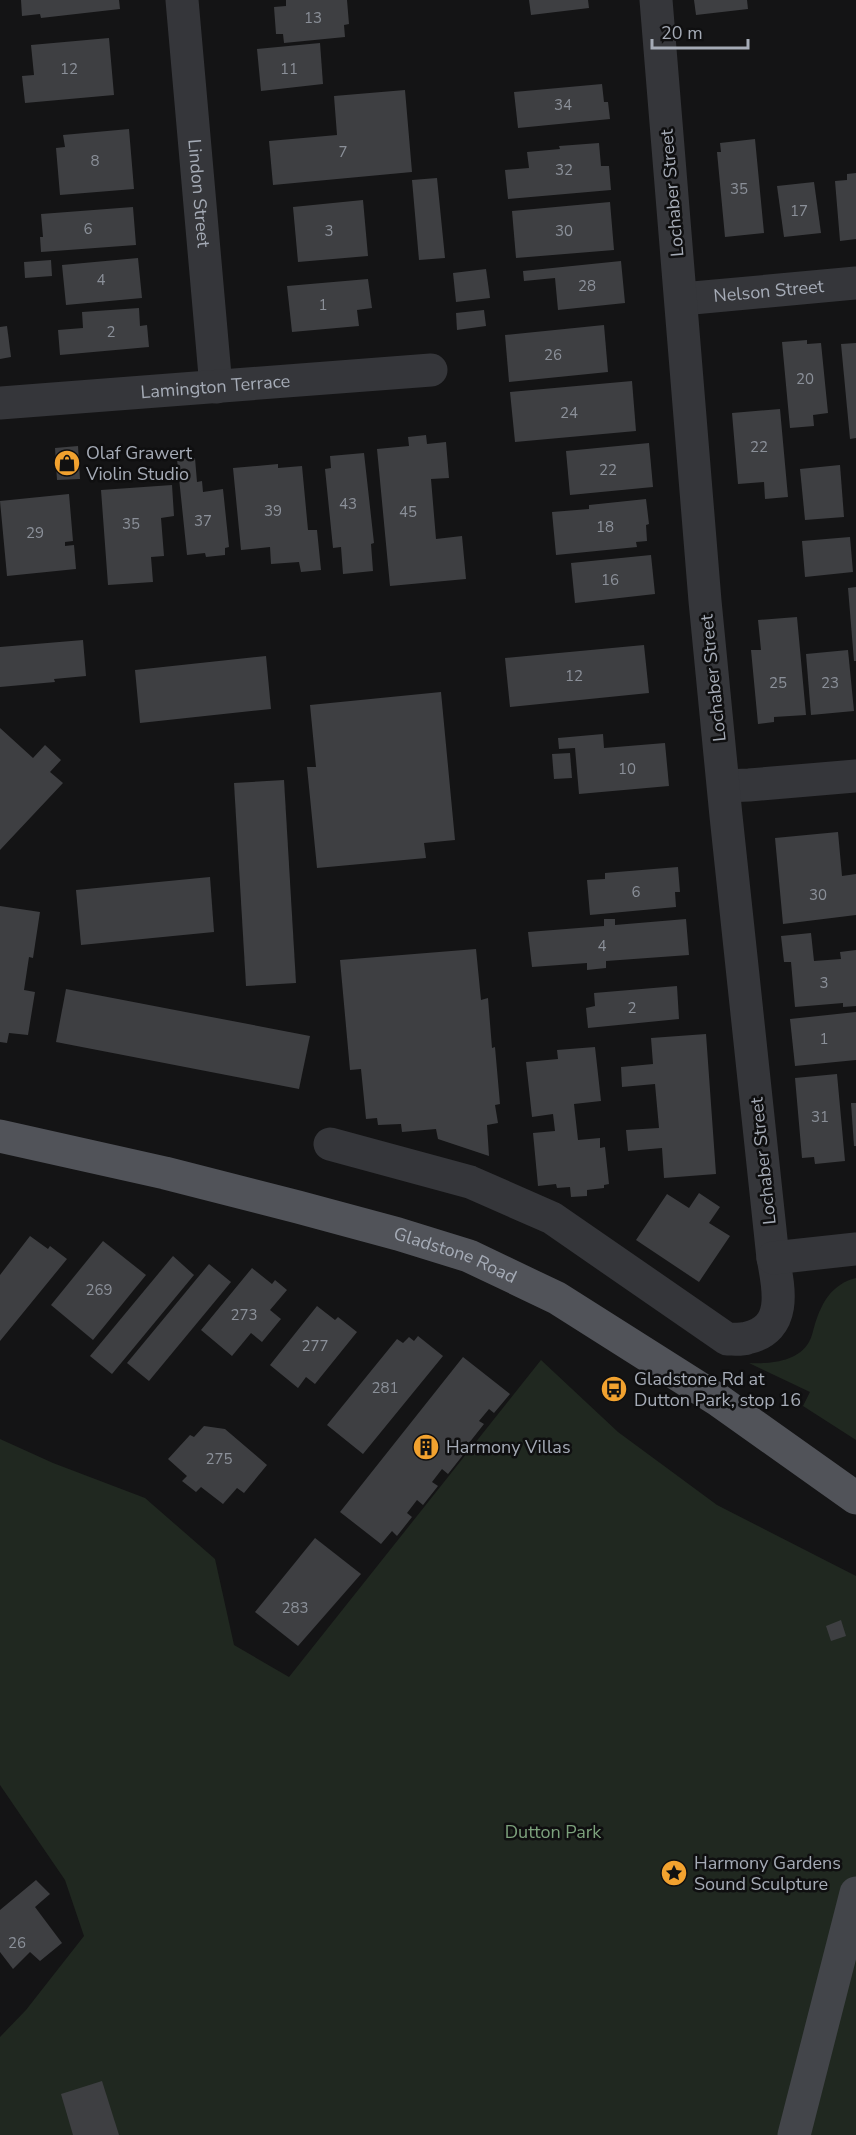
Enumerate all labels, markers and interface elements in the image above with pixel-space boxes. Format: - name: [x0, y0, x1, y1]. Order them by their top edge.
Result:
- house number: 13: [304, 8, 322, 28]
- scale bar: [652, 12, 748, 50]
- text: 20 m: [661, 21, 703, 45]
- house number: 12: [60, 59, 78, 79]
- house number: 11: [280, 59, 298, 79]
- house number: 34: [554, 95, 572, 115]
- street label: Lochaber Street: [654, 127, 690, 258]
- street label: Lindon Street: [182, 138, 216, 249]
- house number: 7: [338, 142, 348, 162]
- house number: 8: [90, 151, 100, 171]
- house number: 32: [555, 160, 573, 180]
- house number: 35: [730, 179, 748, 199]
- house number: 17: [790, 201, 808, 221]
- house number: 6: [83, 219, 93, 239]
- house number: 3: [324, 221, 334, 241]
- house number: 30: [555, 221, 573, 241]
- house number: 4: [96, 270, 106, 290]
- street label: Nelson Street: [712, 274, 826, 308]
- house number: 28: [578, 276, 596, 296]
- house number: 1: [318, 295, 328, 315]
- house number: 2: [106, 322, 116, 342]
- house number: 26: [544, 345, 562, 365]
- street label: Lamington Terrace: [140, 369, 291, 404]
- house number: 20: [796, 369, 814, 389]
- house number: 24: [560, 403, 578, 423]
- house number: 22: [750, 437, 768, 457]
- place label: Olaf Grawert Violin Studio: [85, 441, 193, 486]
- shop icon: Olaf Grawert Violin Studio: [52, 448, 82, 478]
- house number: 22: [599, 460, 617, 480]
- house number: 43: [339, 494, 357, 514]
- house number: 39: [264, 501, 282, 521]
- house number: 45: [399, 502, 417, 522]
- house number: 37: [194, 511, 212, 531]
- house number: 35: [122, 514, 140, 534]
- house number: 18: [596, 517, 614, 537]
- house number: 29: [26, 523, 44, 543]
- house number: 16: [601, 570, 619, 590]
- street label: Lochaber Street: [694, 612, 732, 743]
- house number: 12: [565, 666, 583, 686]
- house number: 25: [769, 673, 787, 693]
- house number: 23: [821, 673, 839, 693]
- house number: 10: [618, 759, 636, 779]
- house number: 6: [631, 882, 641, 902]
- house number: 30: [809, 885, 827, 905]
- house number: 4: [597, 936, 607, 956]
- house number: 3: [819, 973, 829, 993]
- house number: 2: [627, 998, 637, 1018]
- house number: 1: [819, 1029, 829, 1049]
- street label: Lochaber Street: [744, 1095, 782, 1226]
- house number: 31: [811, 1107, 829, 1127]
- street label: Gladstone Road: [391, 1221, 521, 1289]
- house number: 269: [85, 1280, 113, 1300]
- house number: 273: [230, 1305, 258, 1325]
- house number: 277: [301, 1336, 329, 1356]
- place label: Gladstone Rd at Dutton Park, stop 16: [634, 1367, 801, 1412]
- bus stop icon: Gladstone Rd at Dutton Park, stop 16: [599, 1374, 629, 1404]
- house number: 281: [371, 1378, 399, 1398]
- building icon: Harmony Villas: [411, 1432, 441, 1462]
- place label: Harmony Villas: [446, 1435, 571, 1459]
- house number: 275: [205, 1449, 233, 1469]
- house number: 283: [281, 1598, 309, 1618]
- park label: Dutton Park: [505, 1820, 602, 1844]
- place label: Harmony Gardens Sound Sculpture: [694, 1851, 841, 1896]
- place icon: Harmony Gardens Sound Sculpture: [659, 1858, 689, 1888]
- house number: 26: [8, 1933, 26, 1953]

